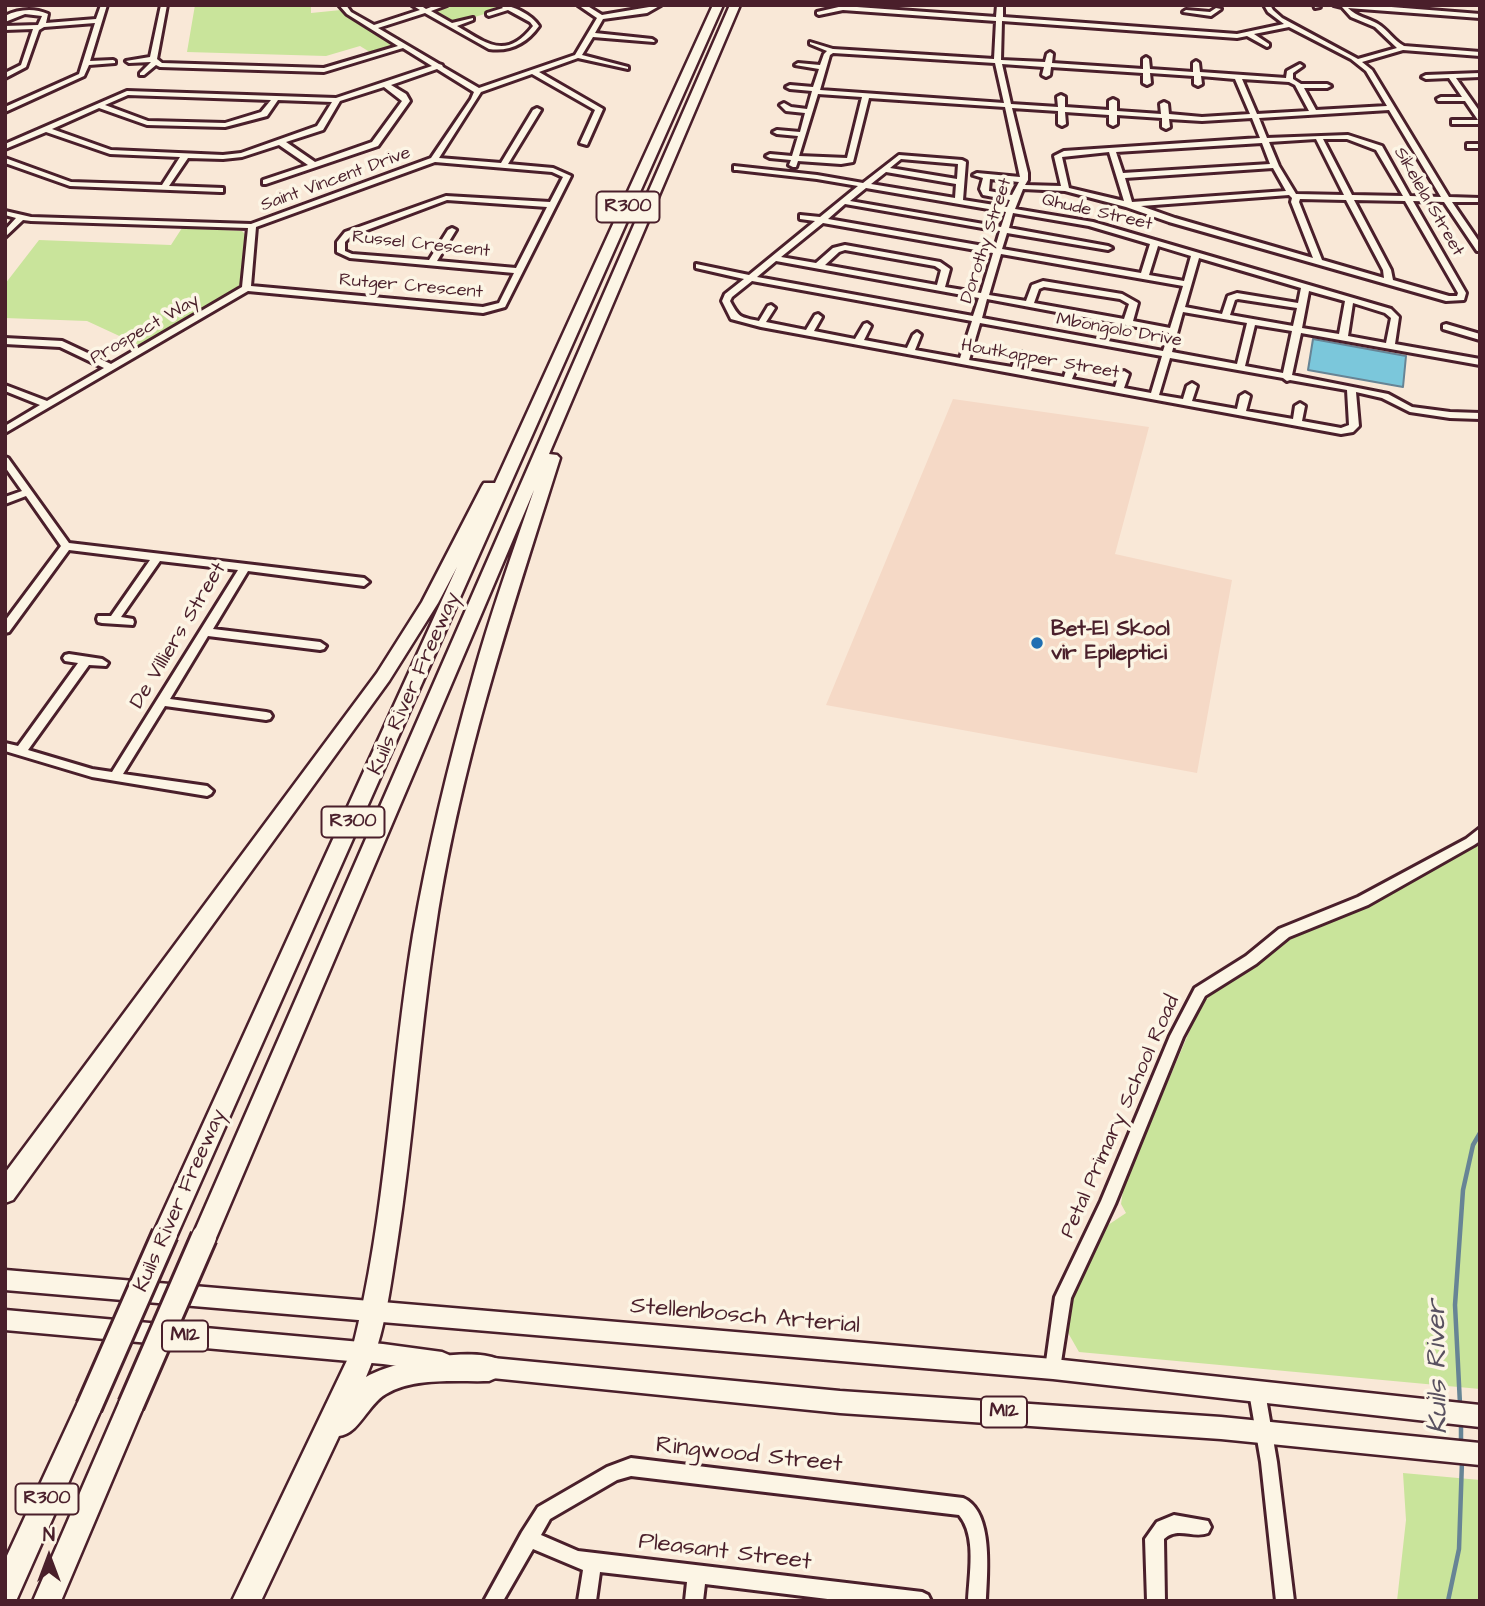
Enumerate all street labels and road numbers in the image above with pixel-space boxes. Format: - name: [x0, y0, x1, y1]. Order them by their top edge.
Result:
- street label: Saint Vincent Drive: [258, 143, 414, 217]
- street label: Sikelela Street: [1388, 144, 1468, 260]
- street label: Dorothy Street: [957, 176, 1017, 306]
- street label: Qhude Street: [1040, 190, 1154, 236]
- road number: R300: [596, 192, 660, 223]
- street label: Russel Crescent: [351, 227, 491, 263]
- street label: Rutger Crescent: [338, 270, 484, 304]
- street label: Prospect Way: [87, 290, 203, 370]
- street label: Mbongolo Drive: [1055, 309, 1183, 353]
- street label: Houtkapper Street: [959, 335, 1121, 385]
- street label: De Villiers Street: [125, 558, 233, 714]
- street label: Kuils River Freeway: [363, 589, 467, 779]
- road number: R300: [322, 806, 384, 838]
- street label: Petal Primary School Road: [1056, 992, 1186, 1242]
- street label: Kuils River Freeway: [129, 1106, 233, 1296]
- street label: Stellenbosch Arterial: [629, 1293, 861, 1341]
- road number: M12: [162, 1320, 208, 1352]
- road number: M12: [981, 1396, 1027, 1428]
- street label: Ringwood Street: [654, 1432, 844, 1480]
- road number: R300: [16, 1484, 78, 1514]
- street label: Pleasant Street: [637, 1528, 813, 1578]

